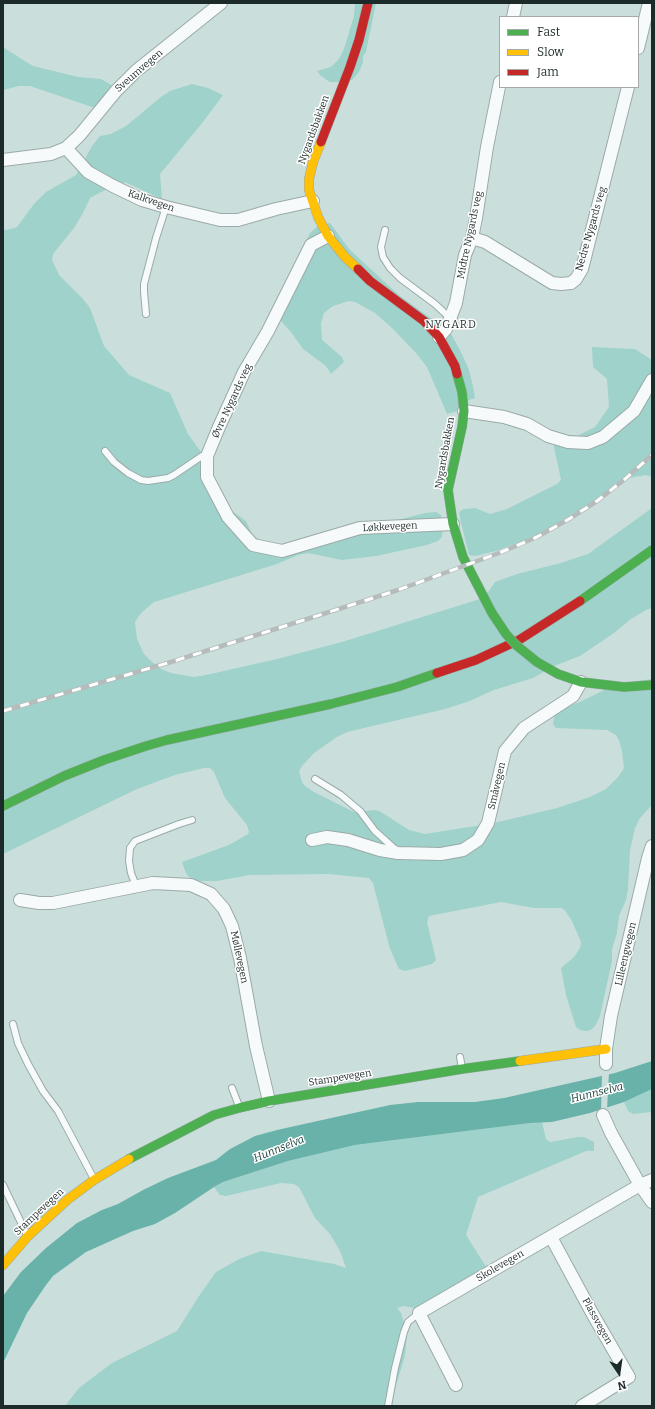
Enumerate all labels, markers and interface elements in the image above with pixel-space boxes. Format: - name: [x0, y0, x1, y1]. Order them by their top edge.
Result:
- legend: [499, 16, 639, 88]
- text: Fast: [537, 25, 560, 39]
- text: Slow: [537, 45, 564, 59]
- street label: Sveumvegen: [113, 47, 165, 95]
- text: Jam: [537, 65, 559, 79]
- street label: Nygardsbakken: [296, 94, 332, 166]
- street label: Nedre Nygards veg: [573, 185, 609, 273]
- street label: Kalkvegen: [126, 187, 176, 215]
- street label: Midtre Nygards veg: [455, 190, 485, 280]
- district label: NYGARD: [425, 318, 477, 332]
- street label: Øvre Nygards veg: [209, 362, 255, 440]
- street label: Nygardsbakken: [433, 416, 457, 490]
- street label: Løkkevegen: [362, 520, 418, 534]
- street label: Småvegen: [486, 761, 508, 811]
- street label: Lilleengvegen: [613, 921, 639, 987]
- street label: Møllevegen: [228, 930, 250, 984]
- street label: Stampevegen: [308, 1067, 372, 1089]
- water label: Hunnselva: [569, 1080, 625, 1106]
- water label: Hunnselva: [252, 1133, 306, 1165]
- street label: Stampevegen: [12, 1186, 66, 1238]
- street label: Skolevegen: [474, 1248, 526, 1284]
- street label: Plassvegen: [579, 1296, 615, 1346]
- north arrow: [599, 1353, 639, 1393]
- text: N: [616, 1378, 627, 1392]

